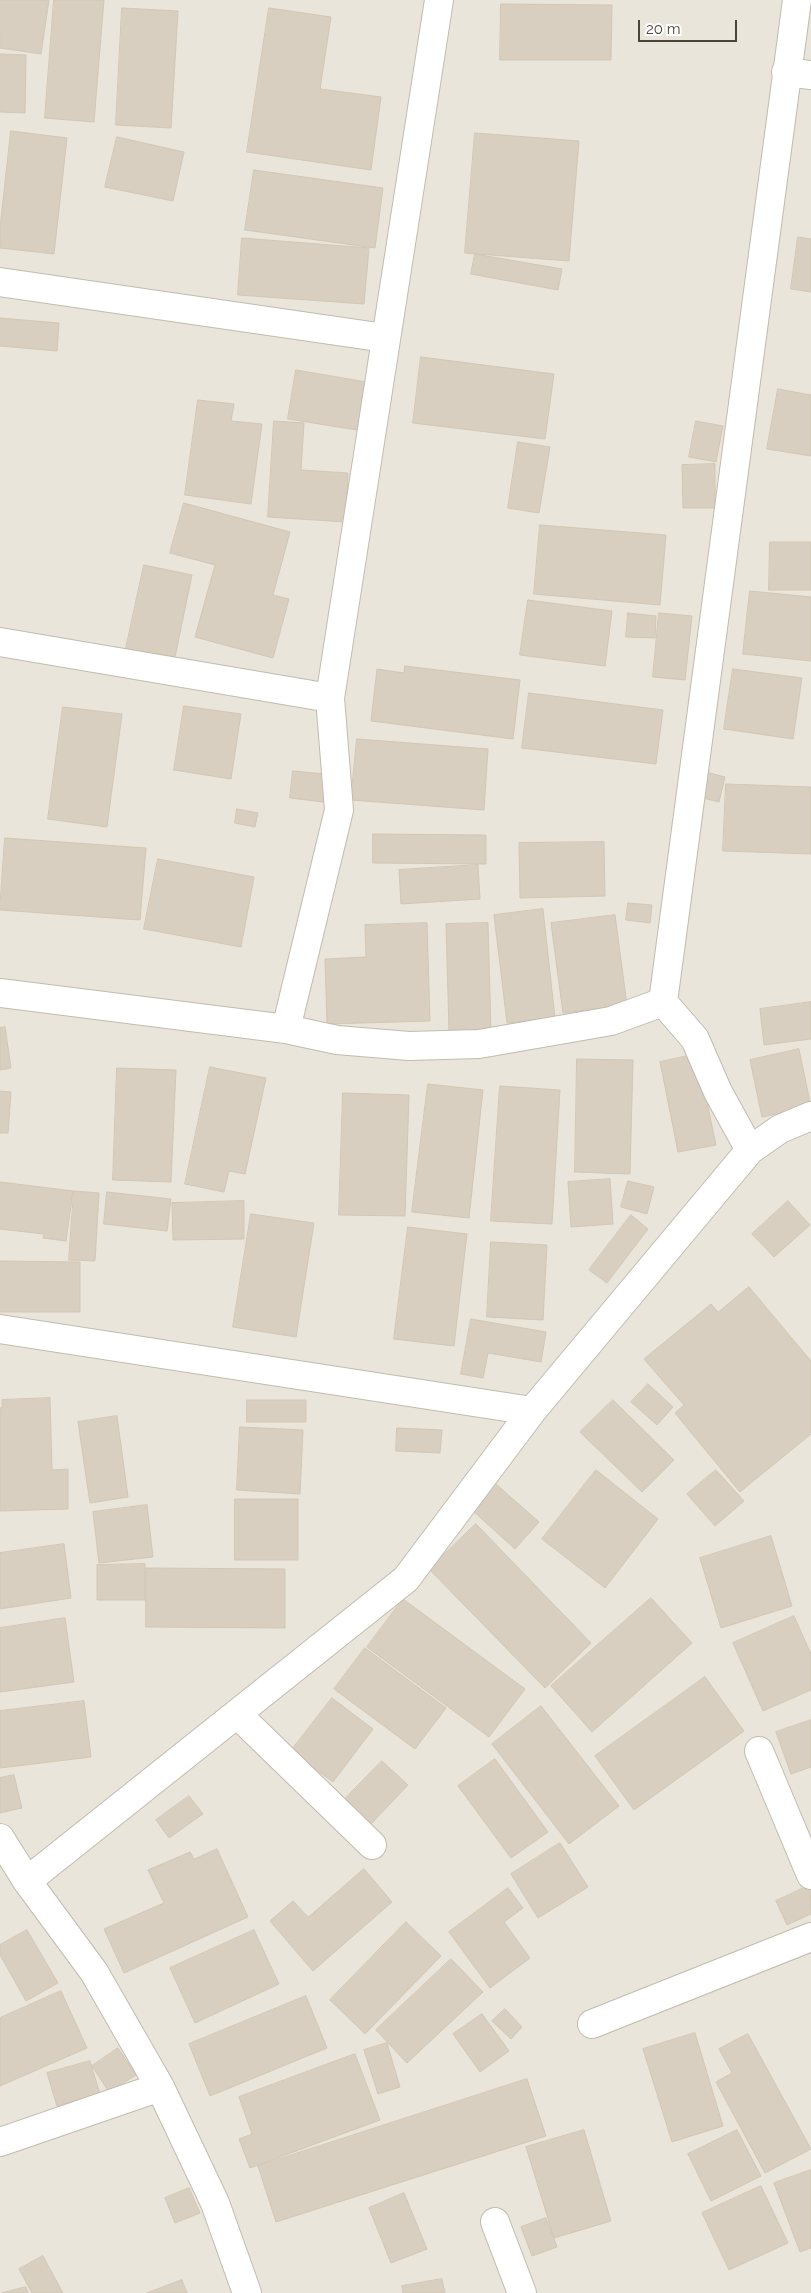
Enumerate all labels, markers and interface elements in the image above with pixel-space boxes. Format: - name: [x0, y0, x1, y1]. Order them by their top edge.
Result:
- scale bar: [641, 10, 740, 42]
- text: 20 m: [646, 20, 681, 38]

